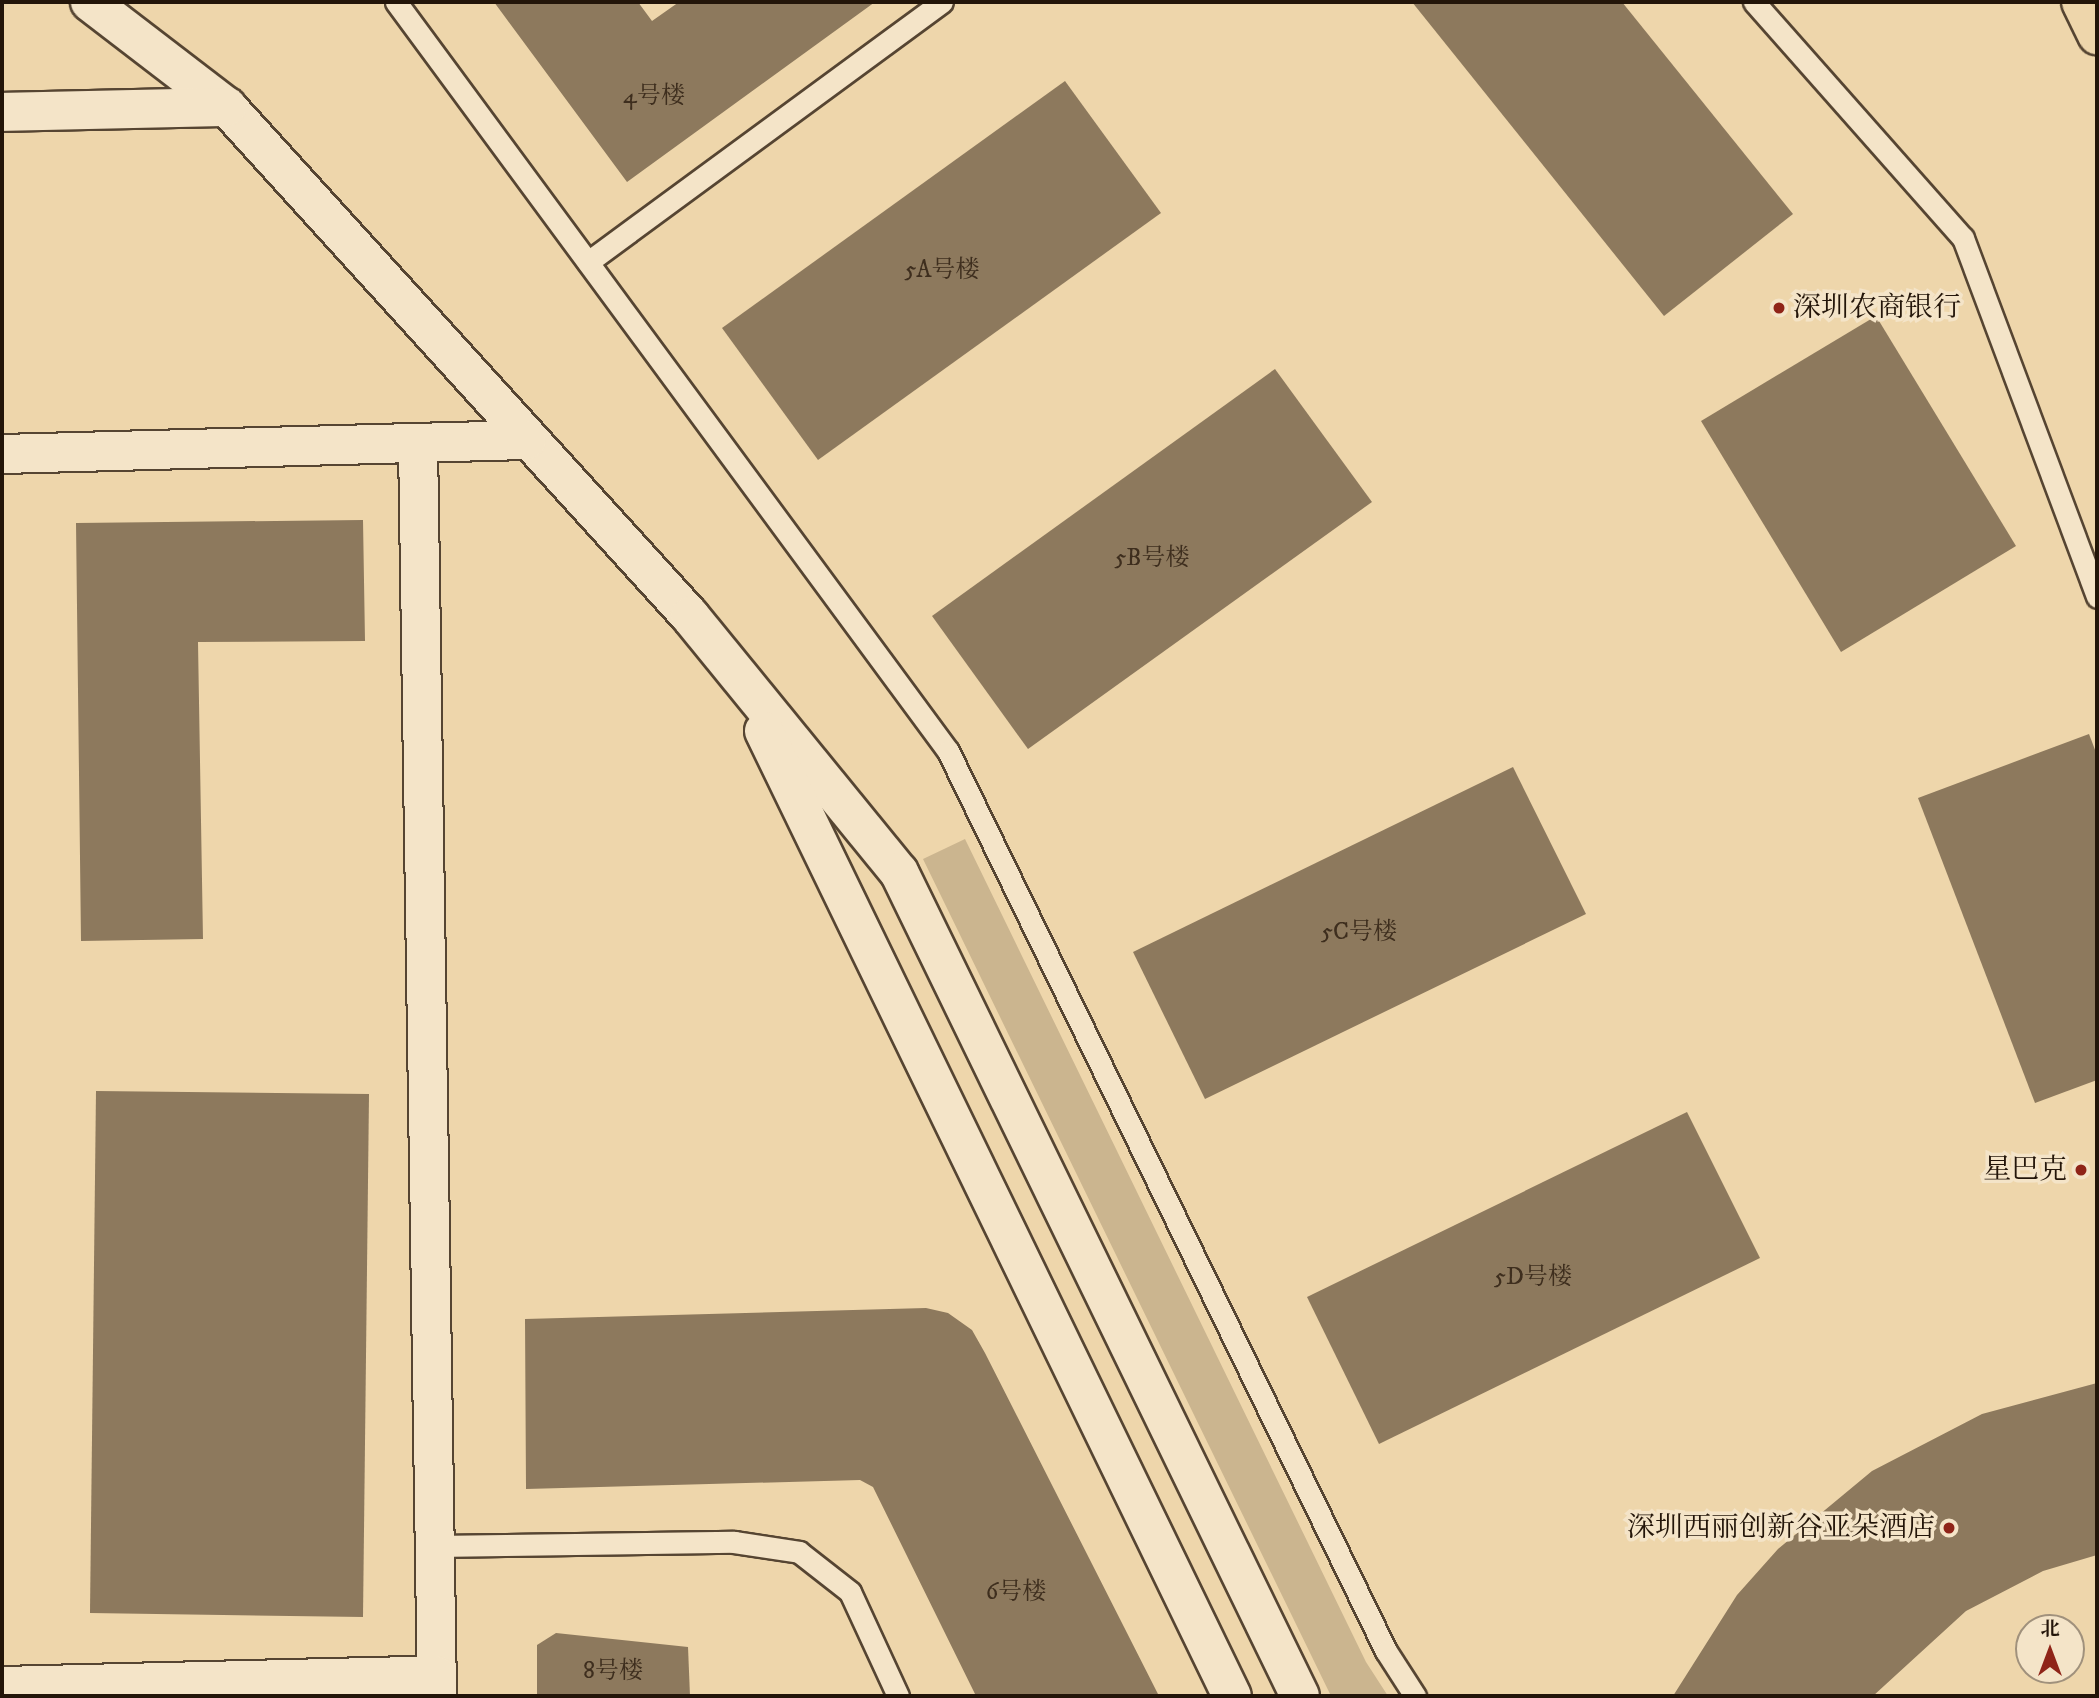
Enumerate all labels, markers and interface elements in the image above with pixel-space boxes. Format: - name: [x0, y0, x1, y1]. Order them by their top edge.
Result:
- house number: 4号楼: [623, 83, 685, 111]
- house number: 5A号楼: [904, 257, 980, 285]
- place label: 深圳农商银行: [1793, 291, 1961, 325]
- marker: 深圳农商银行: [1771, 300, 1787, 316]
- house number: 5B号楼: [1114, 545, 1190, 573]
- house number: 5C号楼: [1321, 919, 1397, 947]
- place label: 星巴克: [1983, 1153, 2067, 1187]
- marker: 星巴克: [2073, 1162, 2089, 1178]
- house number: 5D号楼: [1494, 1264, 1572, 1292]
- place label: 深圳西丽创新谷亚朵酒店: [1627, 1511, 1935, 1545]
- marker: 深圳西丽创新谷亚朵酒店: [1941, 1520, 1957, 1536]
- house number: 6号楼: [986, 1579, 1046, 1607]
- north arrow: [2015, 1614, 2085, 1684]
- text: 北: [2040, 1618, 2060, 1641]
- house number: 8号楼: [583, 1658, 643, 1686]

